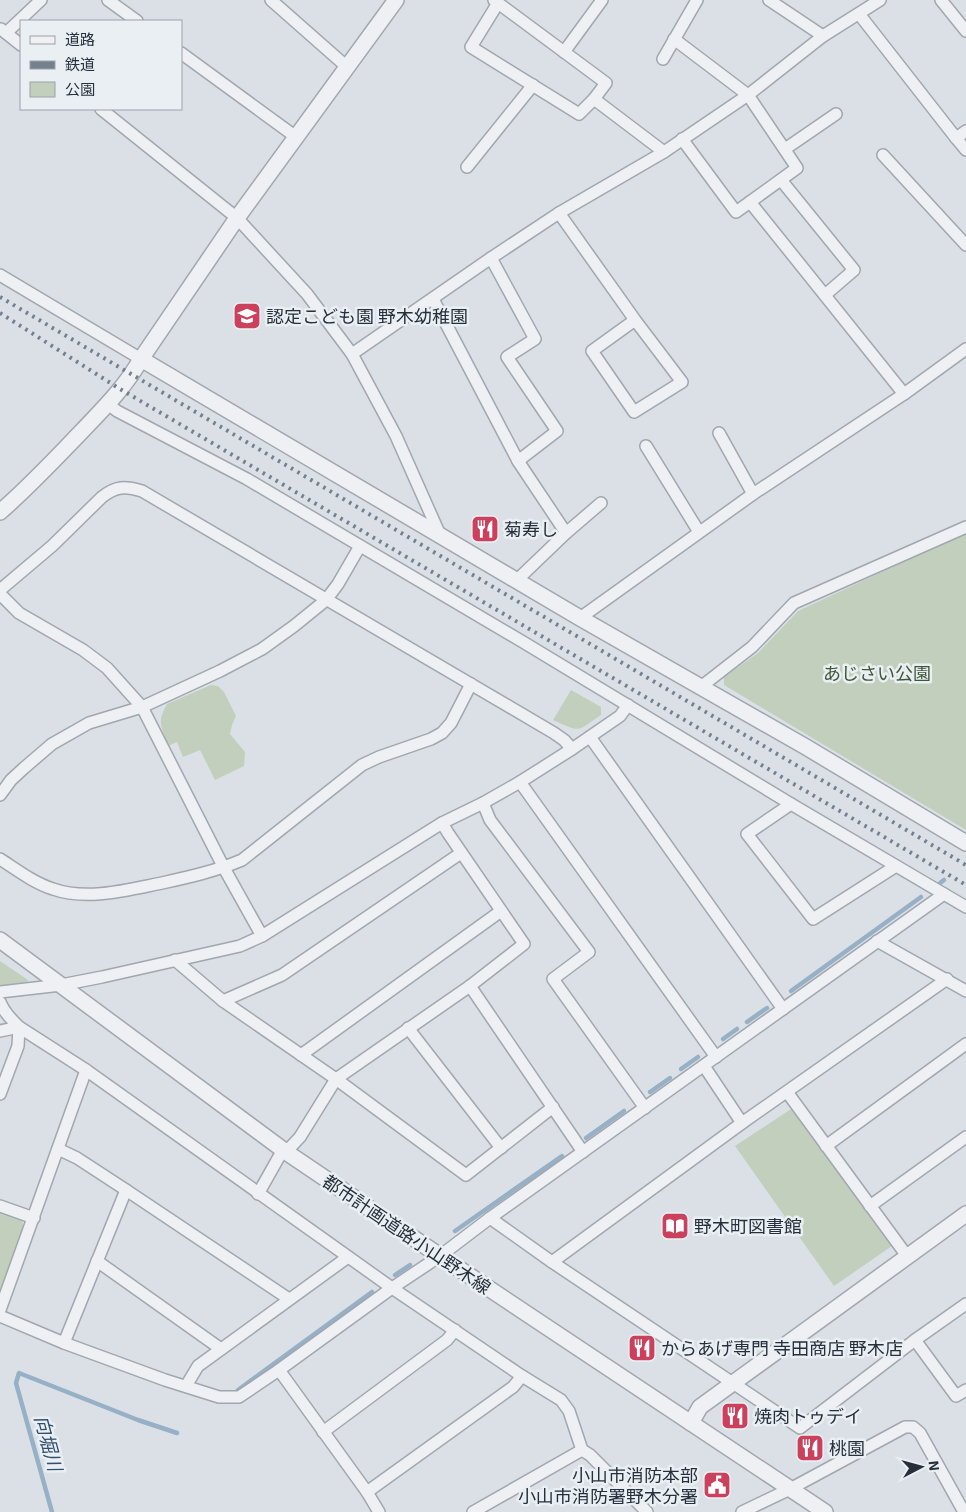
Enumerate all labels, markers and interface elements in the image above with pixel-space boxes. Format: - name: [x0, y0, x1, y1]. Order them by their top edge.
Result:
- legend: [20, 20, 182, 110]
- text: 道路: [65, 30, 95, 48]
- text: 鉄道: [65, 55, 95, 73]
- text: 公園: [65, 80, 95, 98]
- school or university icon: 認定こども園 野木幼稚園: [232, 301, 262, 331]
- place label: 認定こども園 野木幼稚園: [266, 305, 468, 327]
- restaurant icon: 菊寿し: [470, 514, 500, 544]
- place label: 菊寿し: [504, 518, 558, 540]
- park label: あじさい公園: [823, 662, 931, 684]
- street label: 都市計画道路小山野木線: [319, 1170, 495, 1298]
- library icon: 野木町図書館: [660, 1211, 690, 1241]
- place label: 野木町図書館: [694, 1215, 802, 1237]
- restaurant icon: からあげ専門 寺田商店 野木店: [627, 1333, 657, 1363]
- place label: からあげ専門 寺田商店 野木店: [661, 1337, 903, 1359]
- restaurant icon: 焼肉トゥデイ: [720, 1401, 750, 1431]
- place label: 焼肉トゥデイ: [754, 1405, 862, 1427]
- water label: 向堀川: [31, 1412, 68, 1475]
- restaurant icon: 桃園: [795, 1433, 825, 1463]
- place label: 桃園: [829, 1437, 865, 1459]
- north arrow: [896, 1442, 946, 1492]
- text: N: [925, 1460, 943, 1472]
- place label: 小山市消防本部 小山市消防署野木分署: [518, 1464, 698, 1507]
- public building icon: 小山市消防本部 小山市消防署野木分署: [702, 1470, 732, 1500]

